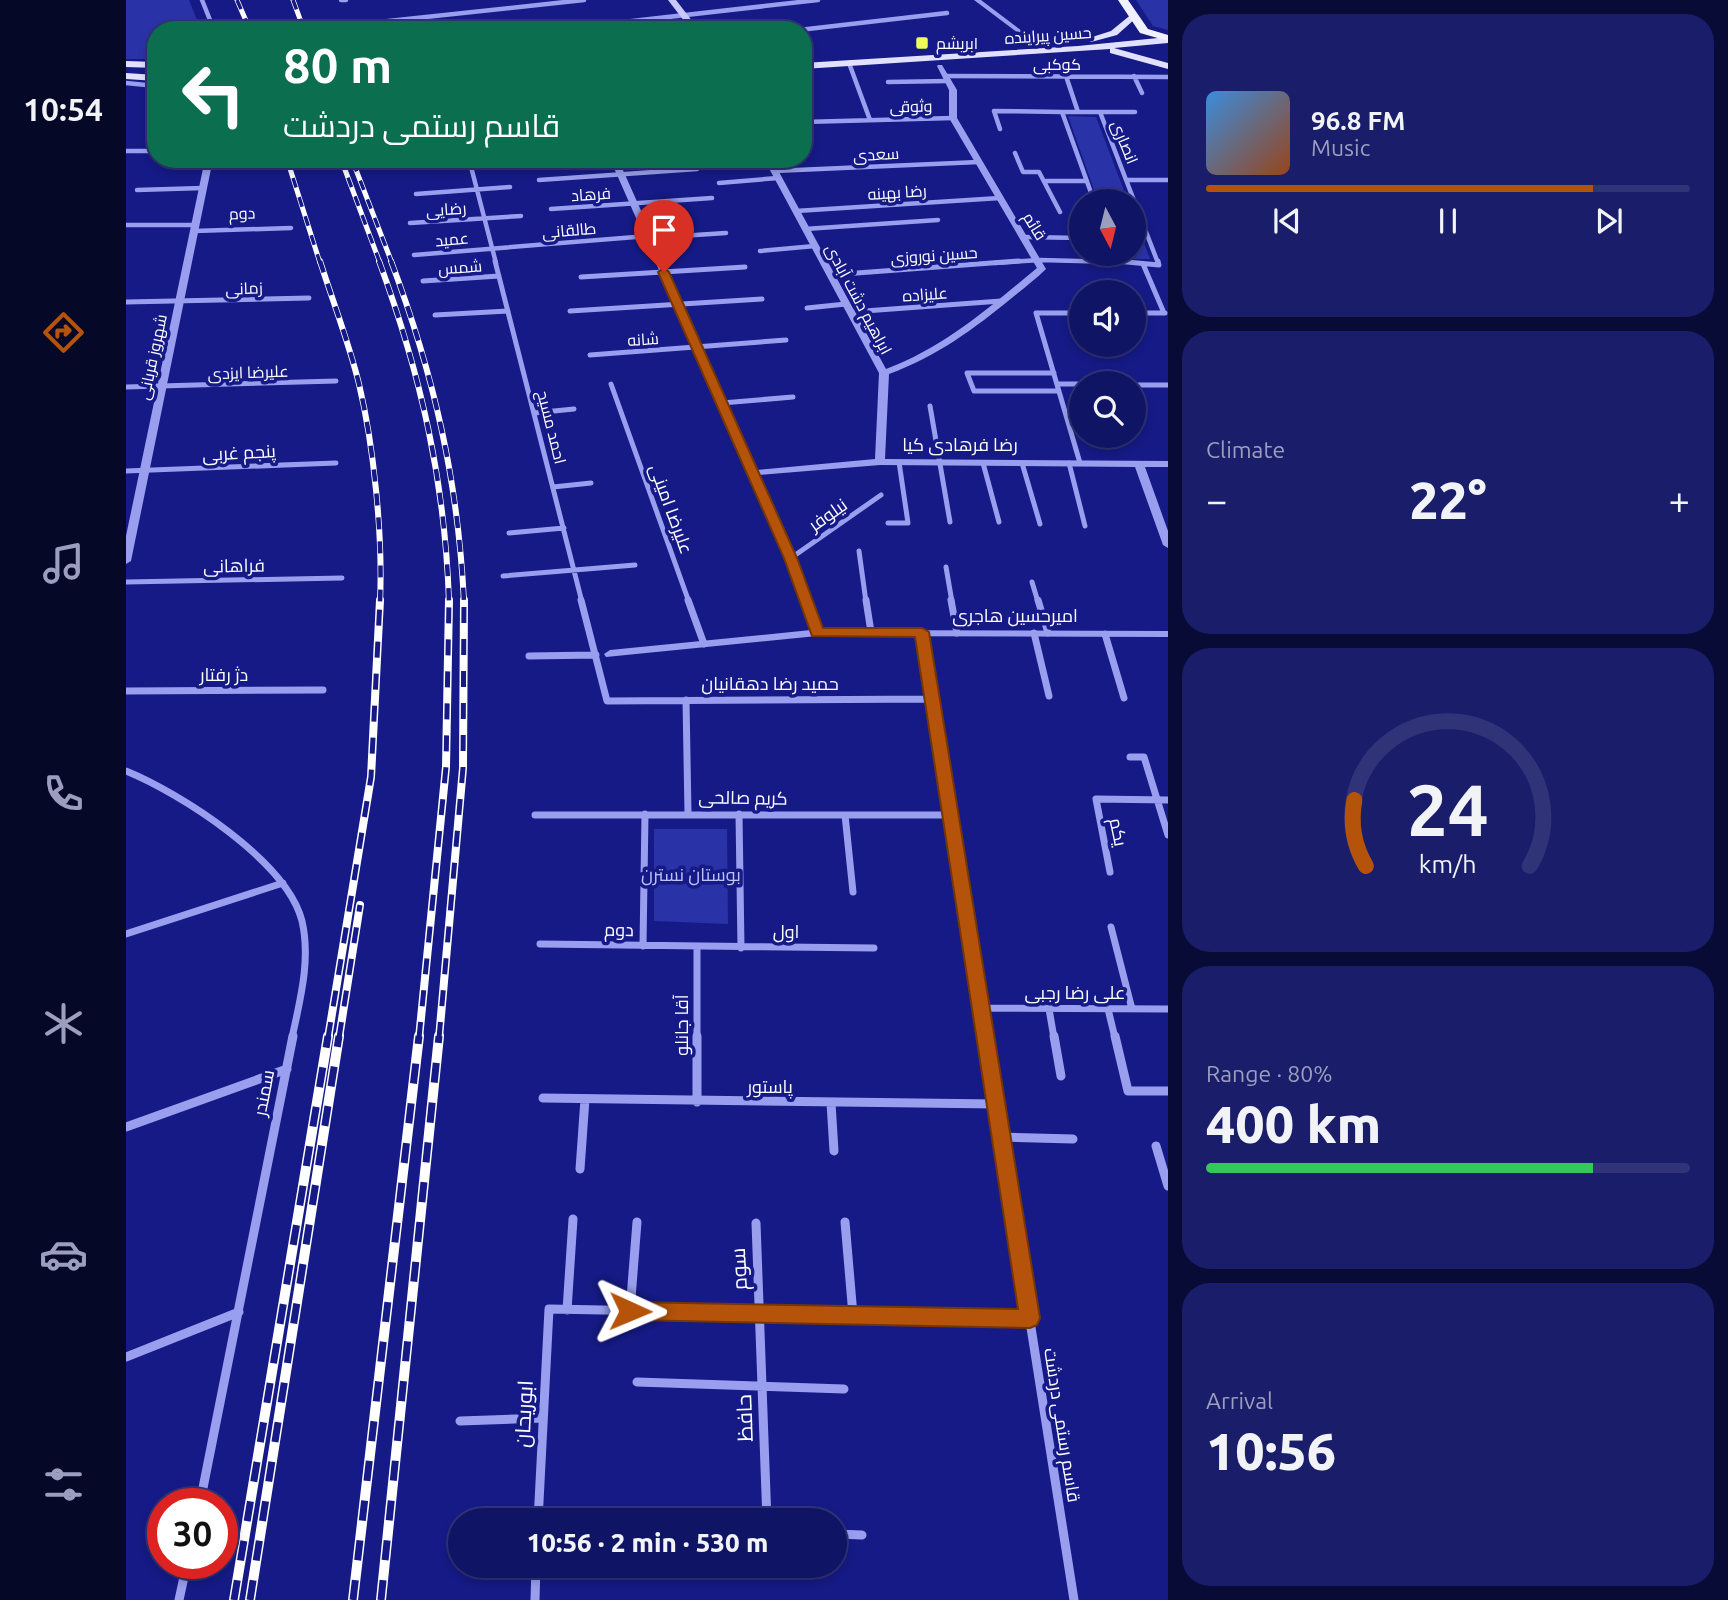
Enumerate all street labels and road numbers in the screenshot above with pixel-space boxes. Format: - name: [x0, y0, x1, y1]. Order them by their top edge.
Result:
- street label: حسین پیراینده: [1004, 23, 1092, 50]
- street label: کوکبی: [1033, 55, 1081, 75]
- street label: وثوقی: [889, 97, 933, 117]
- street label: انصاری: [1106, 118, 1142, 167]
- street label: سعدی: [852, 144, 900, 166]
- street label: رضا بهینه: [867, 181, 927, 205]
- street label: فرهاد: [571, 184, 612, 205]
- street label: رضایی: [425, 199, 467, 221]
- street label: دوم: [228, 204, 256, 225]
- street label: قائم: [1017, 209, 1050, 245]
- street label: طالقانی: [541, 219, 597, 243]
- street label: عمید: [435, 229, 470, 250]
- street label: ابراهیم دشت آبادی: [820, 241, 896, 359]
- street label: حسین نوروزی: [890, 243, 978, 269]
- street label: شمس: [437, 256, 483, 280]
- street label: زمانی: [225, 278, 263, 300]
- street label: علیزاده: [902, 283, 948, 306]
- street label: شهروز قربانی: [134, 313, 172, 402]
- street label: شانه: [627, 329, 659, 349]
- street label: علیرضا ایزدی: [207, 362, 289, 384]
- street label: احمد مسیح: [531, 388, 570, 466]
- street label: رضا فرهادی کیا: [902, 434, 1018, 456]
- street label: پنجم غربی: [202, 440, 277, 467]
- street label: علیرضا امینی: [645, 461, 697, 557]
- street label: نیلوفر: [804, 494, 852, 537]
- street label: فراهانی: [203, 554, 265, 578]
- street label: امیرحسین هاجری: [952, 605, 1078, 627]
- street label: دژ رفتار: [199, 664, 248, 686]
- street label: حمید رضا دهقانیان: [701, 673, 839, 695]
- street label: کریم صالحی: [698, 786, 788, 811]
- street label: یکم: [1103, 816, 1132, 849]
- street label: دوم: [604, 919, 634, 942]
- street label: اول: [773, 921, 799, 943]
- street label: علی رضا رجبی: [1024, 982, 1126, 1004]
- street label: آقا جانلو: [671, 994, 693, 1056]
- street label: سمندر: [249, 1068, 279, 1119]
- street label: پاستور: [746, 1076, 793, 1099]
- street label: سوم: [725, 1247, 754, 1291]
- street label: قاسم رستمی دردشت: [1038, 1346, 1085, 1504]
- street label: ابوریحان: [509, 1380, 539, 1448]
- street label: حافظ: [731, 1394, 757, 1442]

